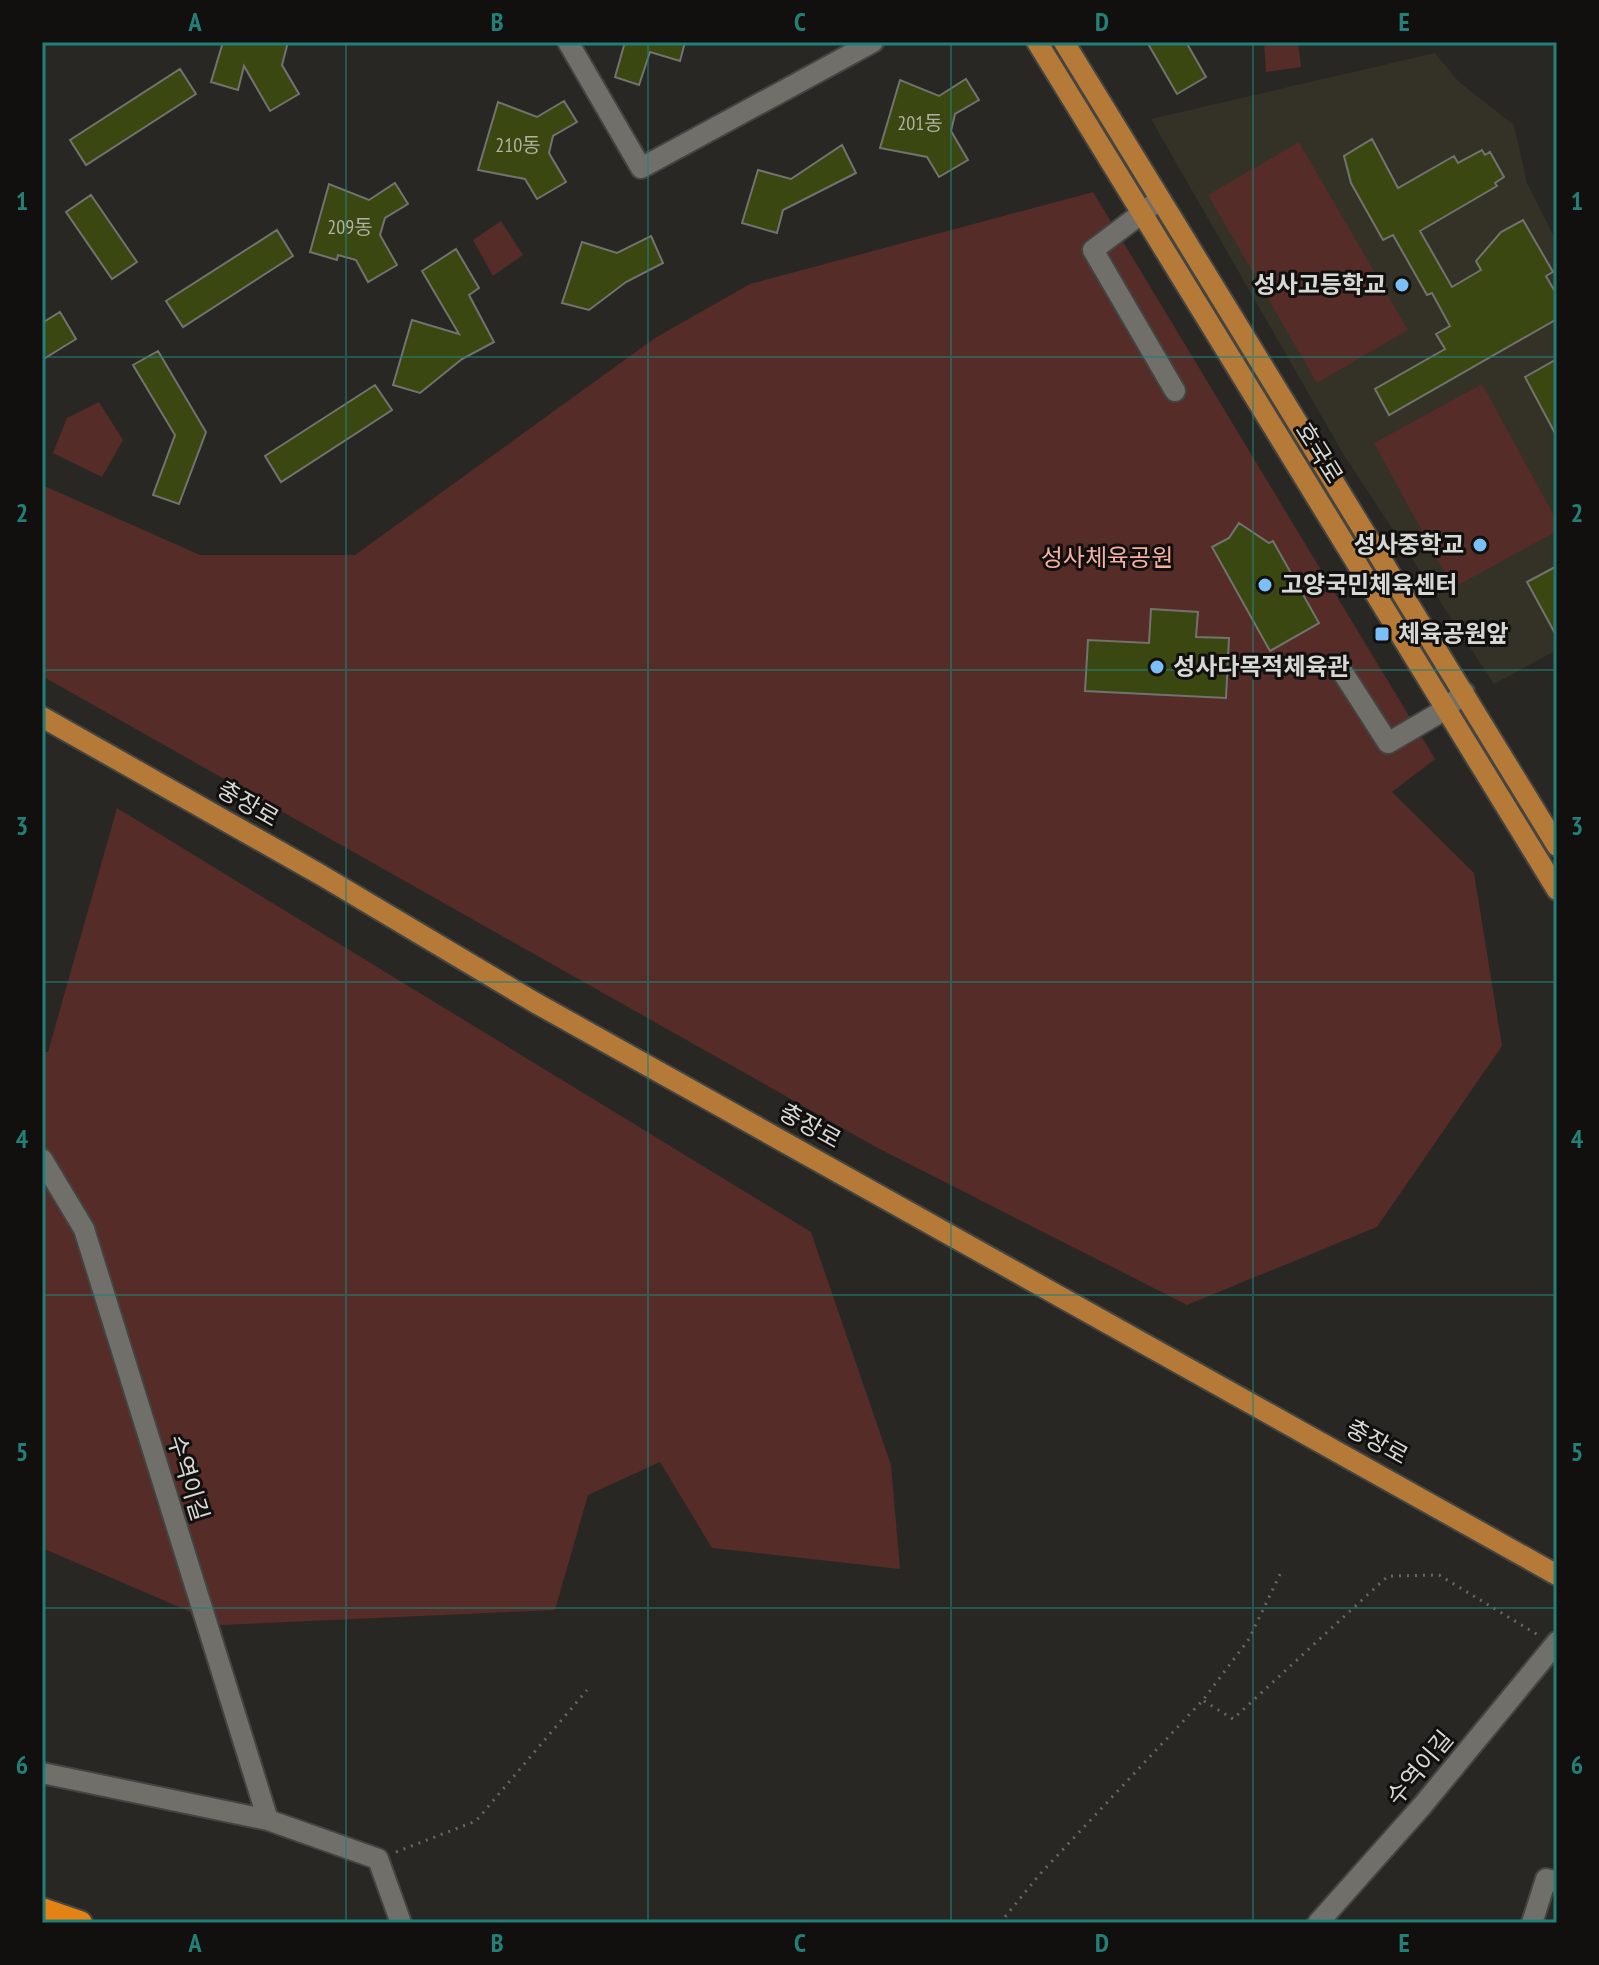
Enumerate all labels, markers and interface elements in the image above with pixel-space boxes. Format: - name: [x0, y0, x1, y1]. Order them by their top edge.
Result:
- text: A: [187, 5, 202, 38]
- text: B: [491, 5, 504, 38]
- text: C: [794, 5, 806, 38]
- text: D: [1095, 5, 1109, 38]
- text: E: [1398, 5, 1410, 38]
- house number: 201동: [897, 110, 943, 136]
- house number: 210동: [495, 132, 541, 158]
- text: 1: [16, 184, 28, 217]
- text: 1: [1571, 184, 1583, 217]
- house number: 209동: [327, 214, 373, 240]
- place label: 성사고등학교: [1254, 269, 1386, 300]
- marker: 성사고등학교: [1393, 276, 1411, 294]
- street label: 호국로: [1289, 416, 1350, 489]
- text: 2: [16, 496, 28, 529]
- text: 2: [1571, 496, 1583, 529]
- place label: 성사중학교: [1354, 529, 1464, 560]
- marker: 성사중학교: [1471, 536, 1489, 554]
- park label: 성사체육공원: [1041, 542, 1173, 573]
- place label: 고양국민체육센터: [1281, 569, 1458, 600]
- marker: 고양국민체육센터: [1256, 576, 1274, 594]
- place label: 체육공원앞: [1398, 618, 1508, 649]
- marker: 체육공원앞: [1373, 625, 1391, 643]
- place label: 성사다목적체육관: [1173, 651, 1350, 682]
- marker: 성사다목적체육관: [1148, 658, 1166, 676]
- street label: 충장로: [212, 774, 285, 834]
- text: 3: [16, 809, 28, 842]
- text: 3: [1571, 809, 1583, 842]
- street label: 충장로: [774, 1096, 847, 1155]
- text: 4: [16, 1122, 29, 1155]
- text: 4: [1571, 1122, 1584, 1155]
- street label: 충장로: [1341, 1412, 1414, 1471]
- street label: 수역이길: [161, 1431, 216, 1525]
- text: 5: [16, 1435, 28, 1468]
- text: 5: [1571, 1435, 1583, 1468]
- street label: 수역이길: [1379, 1724, 1460, 1811]
- text: 6: [16, 1748, 28, 1781]
- text: 6: [1571, 1748, 1583, 1781]
- text: A: [187, 1926, 202, 1959]
- text: B: [491, 1926, 504, 1959]
- text: C: [794, 1926, 806, 1959]
- text: D: [1095, 1926, 1109, 1959]
- text: E: [1398, 1926, 1410, 1959]

